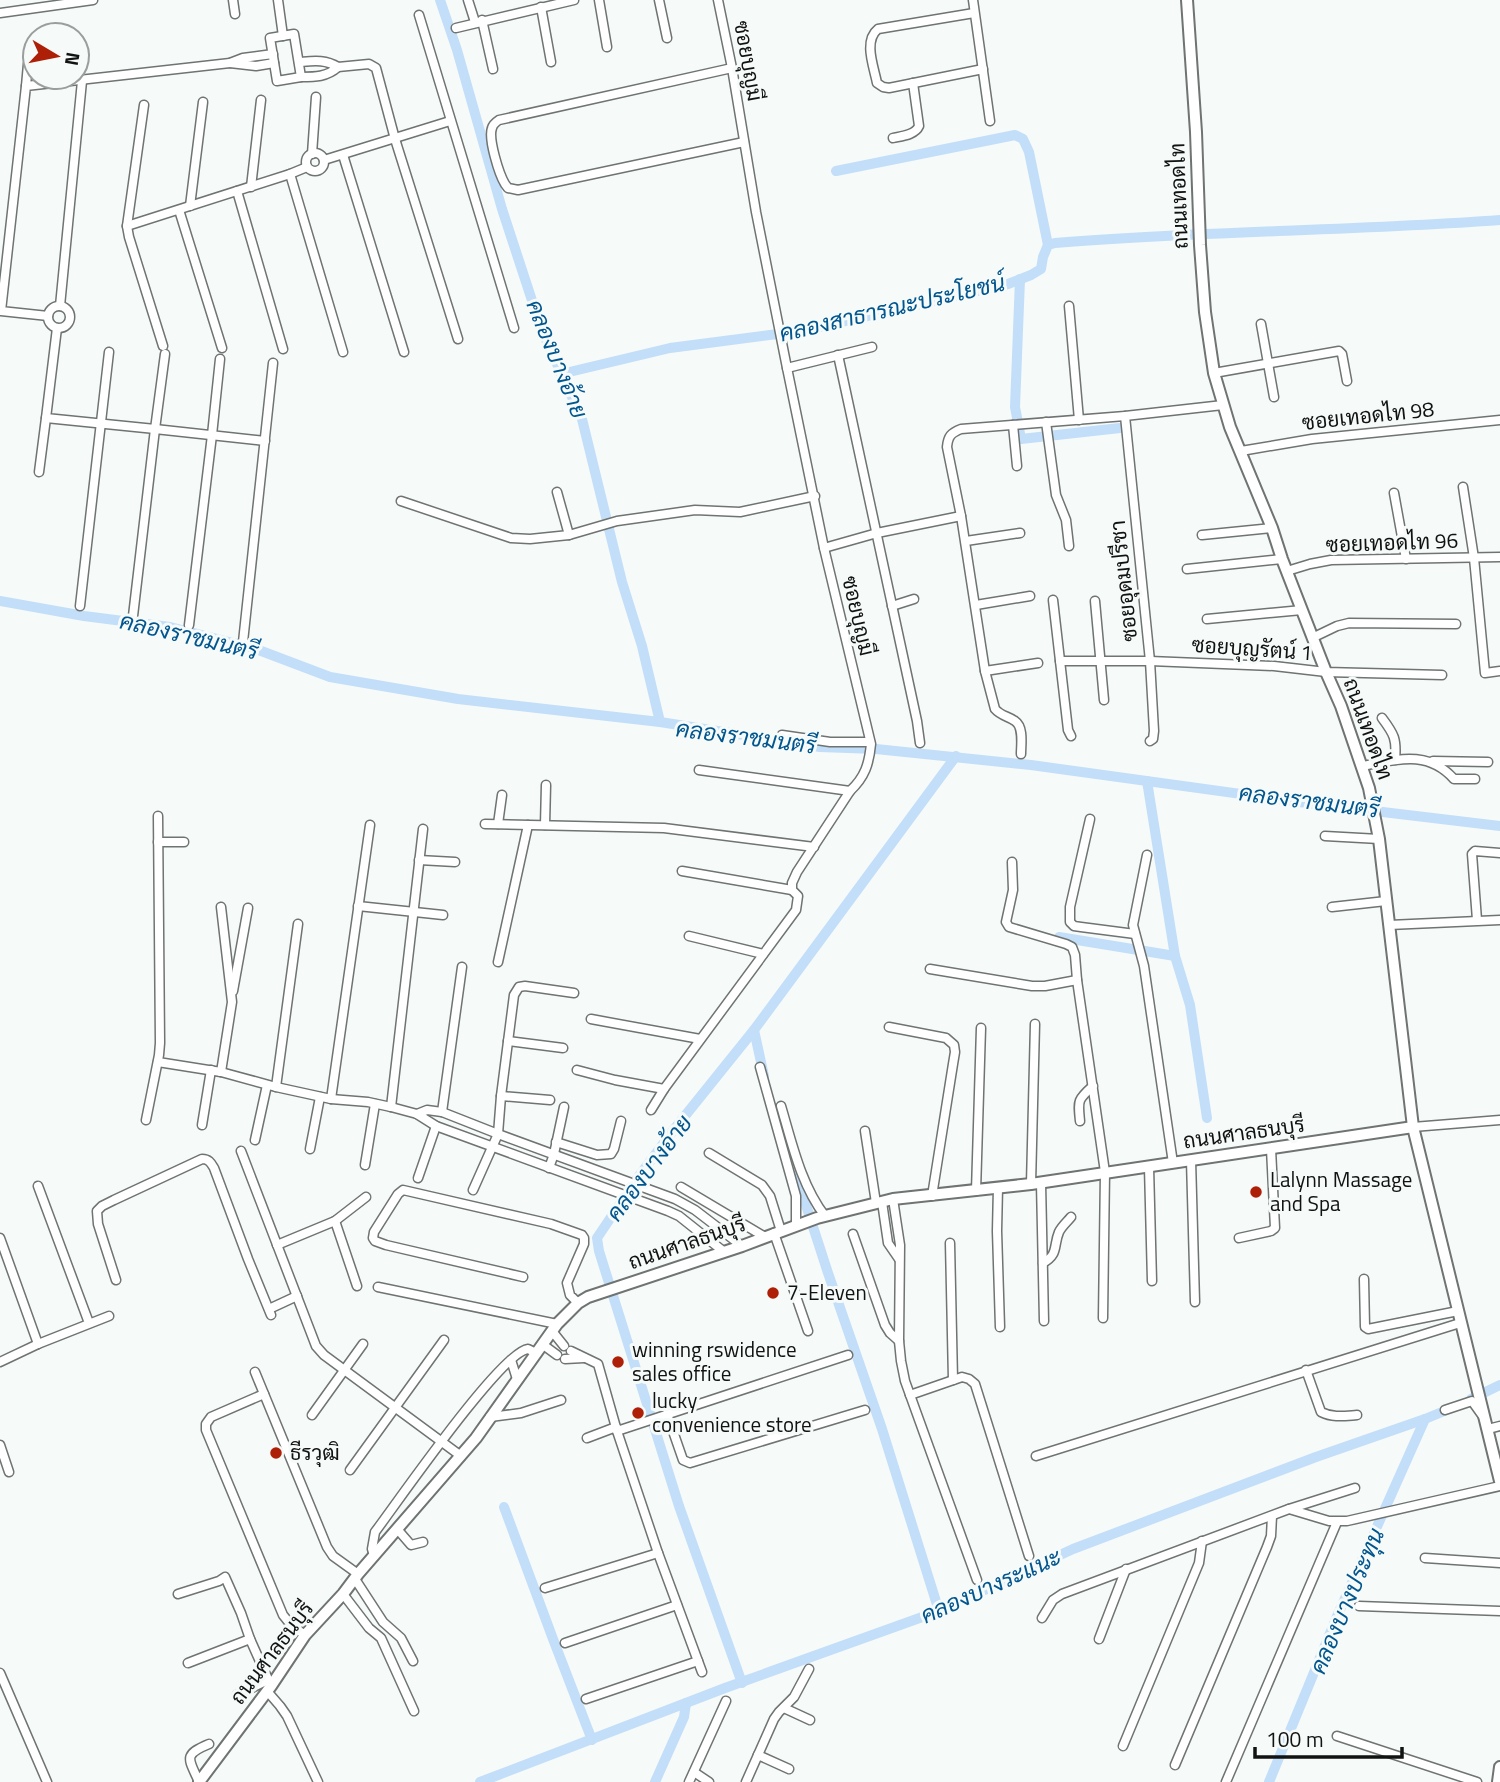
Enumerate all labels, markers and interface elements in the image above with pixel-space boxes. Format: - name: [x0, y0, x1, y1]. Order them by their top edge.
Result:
- street label: ซอยบุญมี: [726, 18, 772, 104]
- north arrow: [21, 21, 91, 91]
- text: N: [58, 50, 89, 68]
- street label: ถนนเทอดไท: [1160, 143, 1196, 250]
- water label: คลองสาธารณะประโยชน์: [776, 264, 1011, 351]
- water label: คลองบางอ้าย: [518, 294, 597, 424]
- street label: ซอยเทอดไท 98: [1300, 392, 1436, 438]
- street label: ซอยอุดมปรีชา: [1101, 519, 1145, 643]
- street label: ซอยเทอดไท 96: [1325, 524, 1459, 560]
- street label: ซอยบุญมี: [834, 573, 884, 659]
- water label: คลองราชมนตรี: [116, 603, 264, 669]
- street label: ซอยบุญรัตน์ 1: [1191, 628, 1313, 668]
- street label: ถนนเทอดไท: [1336, 673, 1402, 784]
- water label: คลองราชมนตรี: [674, 711, 820, 763]
- water label: คลองราชมนตรี: [1237, 775, 1383, 827]
- water label: คลองบางอ้าย: [597, 1107, 700, 1228]
- street label: ถนนศาลธนบุรี: [1181, 1108, 1307, 1156]
- place label: Lalynn Massage and Spa: [1270, 1163, 1412, 1219]
- marker: Lalynn Massage and Spa: [1248, 1184, 1264, 1200]
- street label: ถนนศาลธนบุรี: [624, 1207, 750, 1277]
- place label: 7-Eleven: [787, 1276, 867, 1308]
- marker: 7-Eleven: [765, 1285, 781, 1301]
- place label: winning rswidence sales office: [632, 1333, 797, 1389]
- marker: winning rswidence sales office: [610, 1354, 626, 1370]
- place label: lucky convenience store: [652, 1384, 812, 1440]
- marker: lucky convenience store: [630, 1405, 646, 1421]
- place label: ธีรวุฒิ: [290, 1436, 340, 1468]
- marker: ธีรวุฒิ: [268, 1445, 284, 1461]
- water label: คลองบางประทุน: [1300, 1522, 1393, 1679]
- water label: คลองบางระแนะ: [915, 1539, 1068, 1632]
- street label: ถนนศาลธนบุรี: [222, 1594, 321, 1711]
- scale bar: [1255, 1716, 1402, 1760]
- text: 100 m: [1266, 1723, 1323, 1755]

